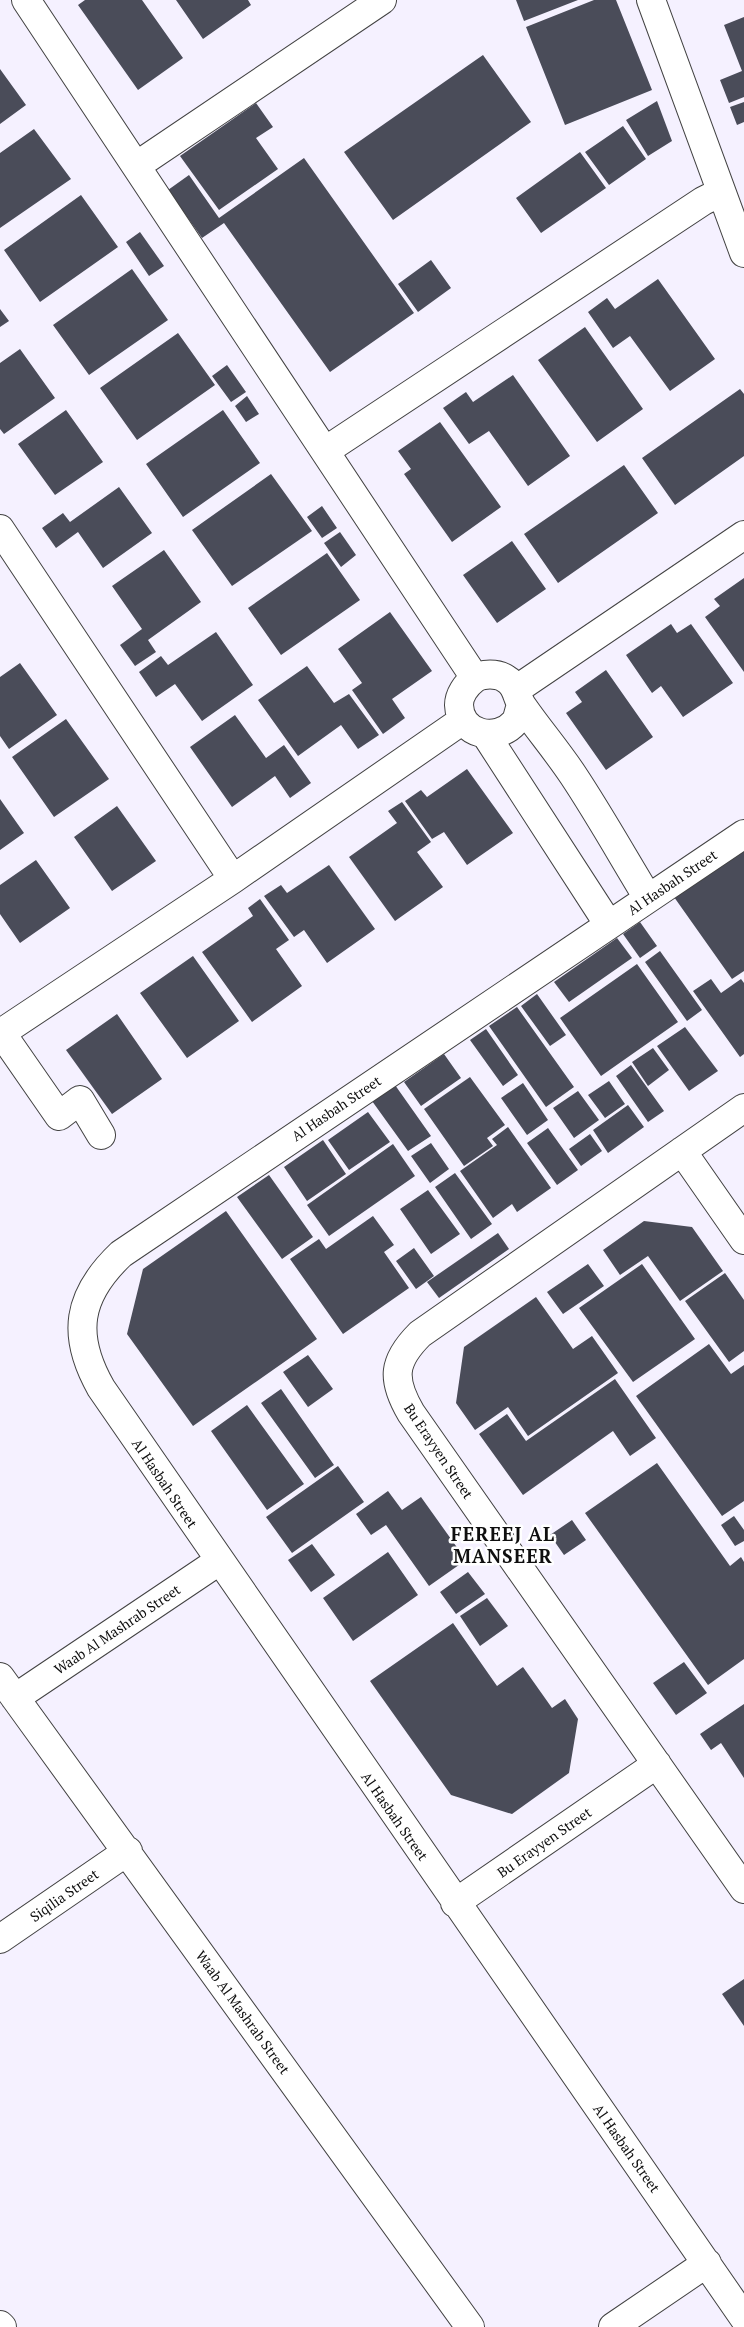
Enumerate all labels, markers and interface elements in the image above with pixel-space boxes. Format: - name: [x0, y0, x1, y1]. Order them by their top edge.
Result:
- street label: Al Hasbah Street: [623, 845, 721, 919]
- street label: Al Hasbah Street: [287, 1071, 385, 1145]
- street label: Bu Erayyen Street: [400, 1400, 478, 1503]
- street label: Al Hasbah Street: [128, 1434, 202, 1532]
- district label: FEREEJ AL MANSEER: [451, 1521, 555, 1568]
- street label: Waab Al Mashrab Street: [50, 1579, 185, 1678]
- street label: Al Hasbah Street: [357, 1768, 433, 1865]
- street label: Bu Erayyen Street: [493, 1802, 596, 1882]
- street label: Siqilia Street: [26, 1864, 103, 1926]
- street label: Waab Al Mashrab Street: [192, 1946, 295, 2078]
- street label: Al Hasbah Street: [589, 2100, 665, 2197]

